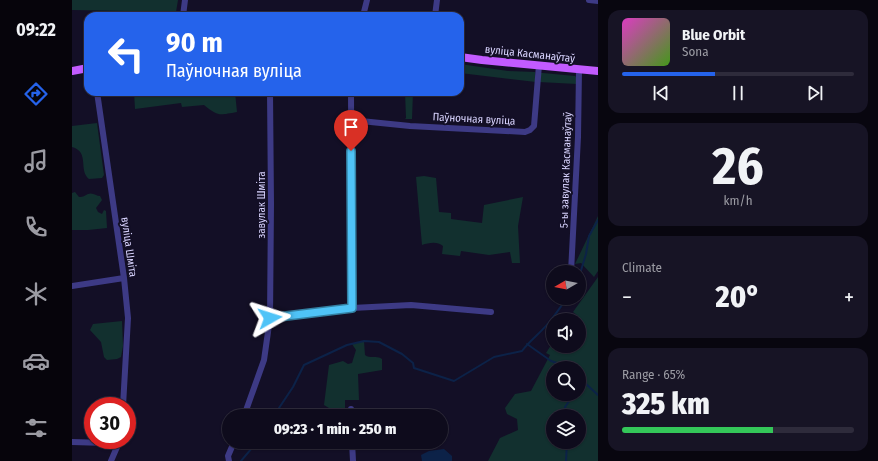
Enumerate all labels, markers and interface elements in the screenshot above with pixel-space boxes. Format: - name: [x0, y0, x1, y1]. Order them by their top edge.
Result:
- text: 09:22: [16, 19, 56, 41]
- text: 90 m: [166, 26, 223, 59]
- text: Blue Orbit: [682, 26, 745, 44]
- icon: left: [100, 28, 152, 80]
- street label: вуліца Касманаўтаў: [484, 43, 576, 65]
- text: Sona: [682, 44, 709, 59]
- text: Паўночная вуліца: [166, 60, 302, 82]
- icon: directions: [22, 80, 50, 108]
- icon: previous: [650, 82, 672, 104]
- icon: pause: [727, 82, 749, 104]
- icon: next: [804, 82, 826, 104]
- pin: [334, 110, 368, 151]
- street label: Паўночная вуліца: [432, 110, 516, 128]
- street label: 5-ы завулак Касманаўтаў: [557, 112, 575, 228]
- icon: arrive: [340, 116, 362, 138]
- text: 26: [712, 135, 764, 198]
- icon: music: [22, 147, 50, 175]
- street label: завулак Шміта: [255, 171, 268, 239]
- text: km/h: [724, 193, 753, 208]
- icon: phone: [22, 213, 50, 241]
- street label: вуліца Шміта: [118, 216, 140, 278]
- text: Climate: [622, 260, 662, 275]
- north arrow: [546, 265, 586, 305]
- map controls: [546, 265, 586, 449]
- text: 20°: [716, 279, 760, 315]
- icon: climate: [22, 280, 50, 308]
- text: −: [622, 284, 632, 311]
- text: +: [844, 284, 854, 311]
- position arrow: [249, 297, 291, 339]
- button: sound: [546, 313, 586, 353]
- icon: car: [22, 347, 50, 375]
- button: search: [546, 361, 586, 401]
- text: Range · 65%: [622, 367, 685, 382]
- text: 325 km: [622, 386, 710, 422]
- speed limit sign: 30: [84, 397, 136, 449]
- button: layers: [546, 409, 586, 449]
- icon: filters: [22, 414, 50, 442]
- text: 09:23 · 1 min · 250 m: [274, 420, 396, 438]

